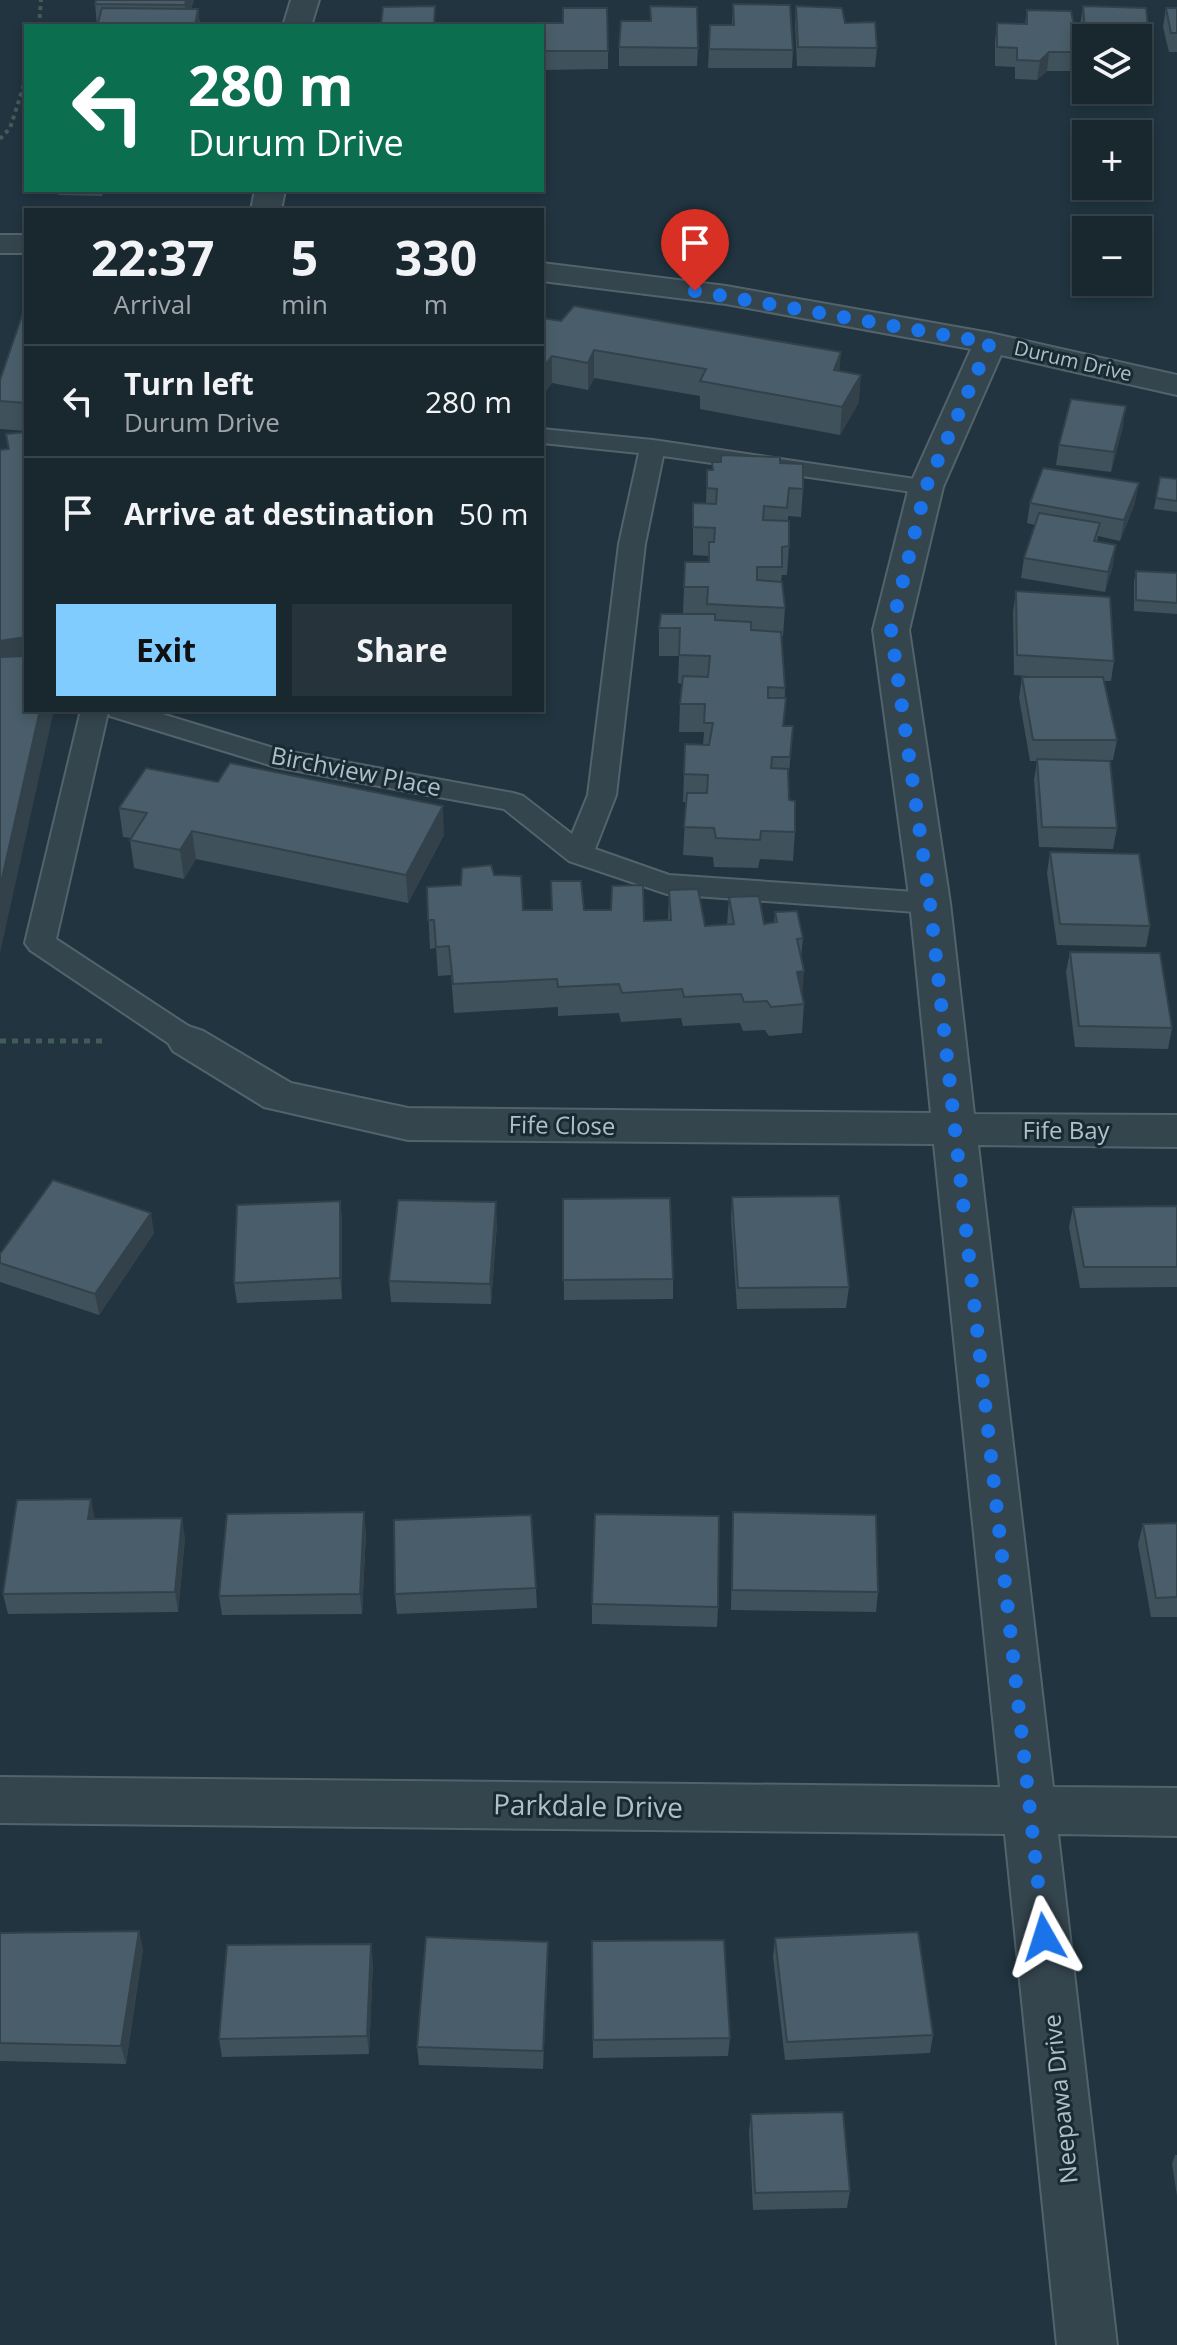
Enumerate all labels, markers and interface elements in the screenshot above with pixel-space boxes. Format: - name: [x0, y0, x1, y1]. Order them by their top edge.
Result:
- map controls: [1072, 24, 1152, 296]
- button: layers: [1072, 24, 1152, 104]
- text: 280 m: [188, 46, 354, 122]
- icon: left: [56, 56, 160, 160]
- text: Durum Drive: [188, 118, 404, 167]
- button: +: [1072, 120, 1152, 200]
- pin: [661, 209, 729, 291]
- button: −: [1072, 216, 1152, 296]
- icon: arrive: [673, 221, 717, 265]
- text: 22:37: [91, 225, 214, 290]
- text: 5: [291, 225, 318, 290]
- text: 330: [395, 225, 477, 290]
- text: Arrival: [113, 286, 192, 322]
- text: min: [281, 286, 328, 322]
- text: m: [424, 286, 448, 322]
- street label: Durum Drive: [1012, 334, 1135, 387]
- text: Turn left: [124, 363, 254, 404]
- icon: left: [56, 379, 100, 423]
- text: 280 m: [425, 381, 512, 422]
- text: Durum Drive: [124, 404, 280, 440]
- icon: arrive: [56, 491, 100, 535]
- text: Arrive at destination: [124, 493, 435, 534]
- text: 50 m: [459, 493, 529, 534]
- button: Exit: [56, 604, 276, 696]
- button: Share: [292, 604, 512, 696]
- street label: Birchview Place: [268, 738, 444, 803]
- street label: Fife Close: [508, 1107, 616, 1142]
- street label: Fife Bay: [1022, 1113, 1111, 1146]
- street label: Parkdale Drive: [493, 1784, 683, 1826]
- position arrow: [1002, 1895, 1086, 1979]
- street label: Neepawa Drive: [1034, 2013, 1085, 2185]

